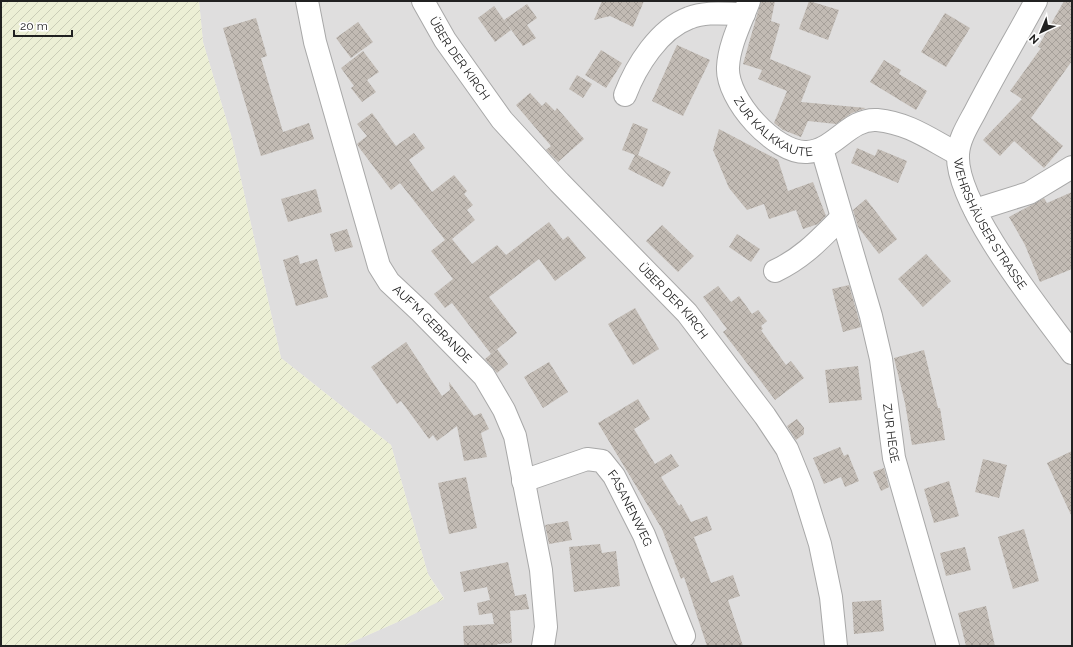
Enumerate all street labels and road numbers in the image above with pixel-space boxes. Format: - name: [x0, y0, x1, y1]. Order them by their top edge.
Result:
- street label: ÜBER DER KIRCH: [426, 14, 493, 103]
- street label: ZUR KALKKAUTE: [731, 94, 813, 159]
- street label: WEHRSHÄUSER STRASSE: [951, 157, 1029, 292]
- street label: ÜBER DER KIRCH: [635, 260, 711, 342]
- street label: AUF'M GEBRANDE: [390, 282, 474, 366]
- street label: ZUR HEGE: [880, 403, 902, 464]
- street label: FASANENWEG: [605, 467, 655, 548]

